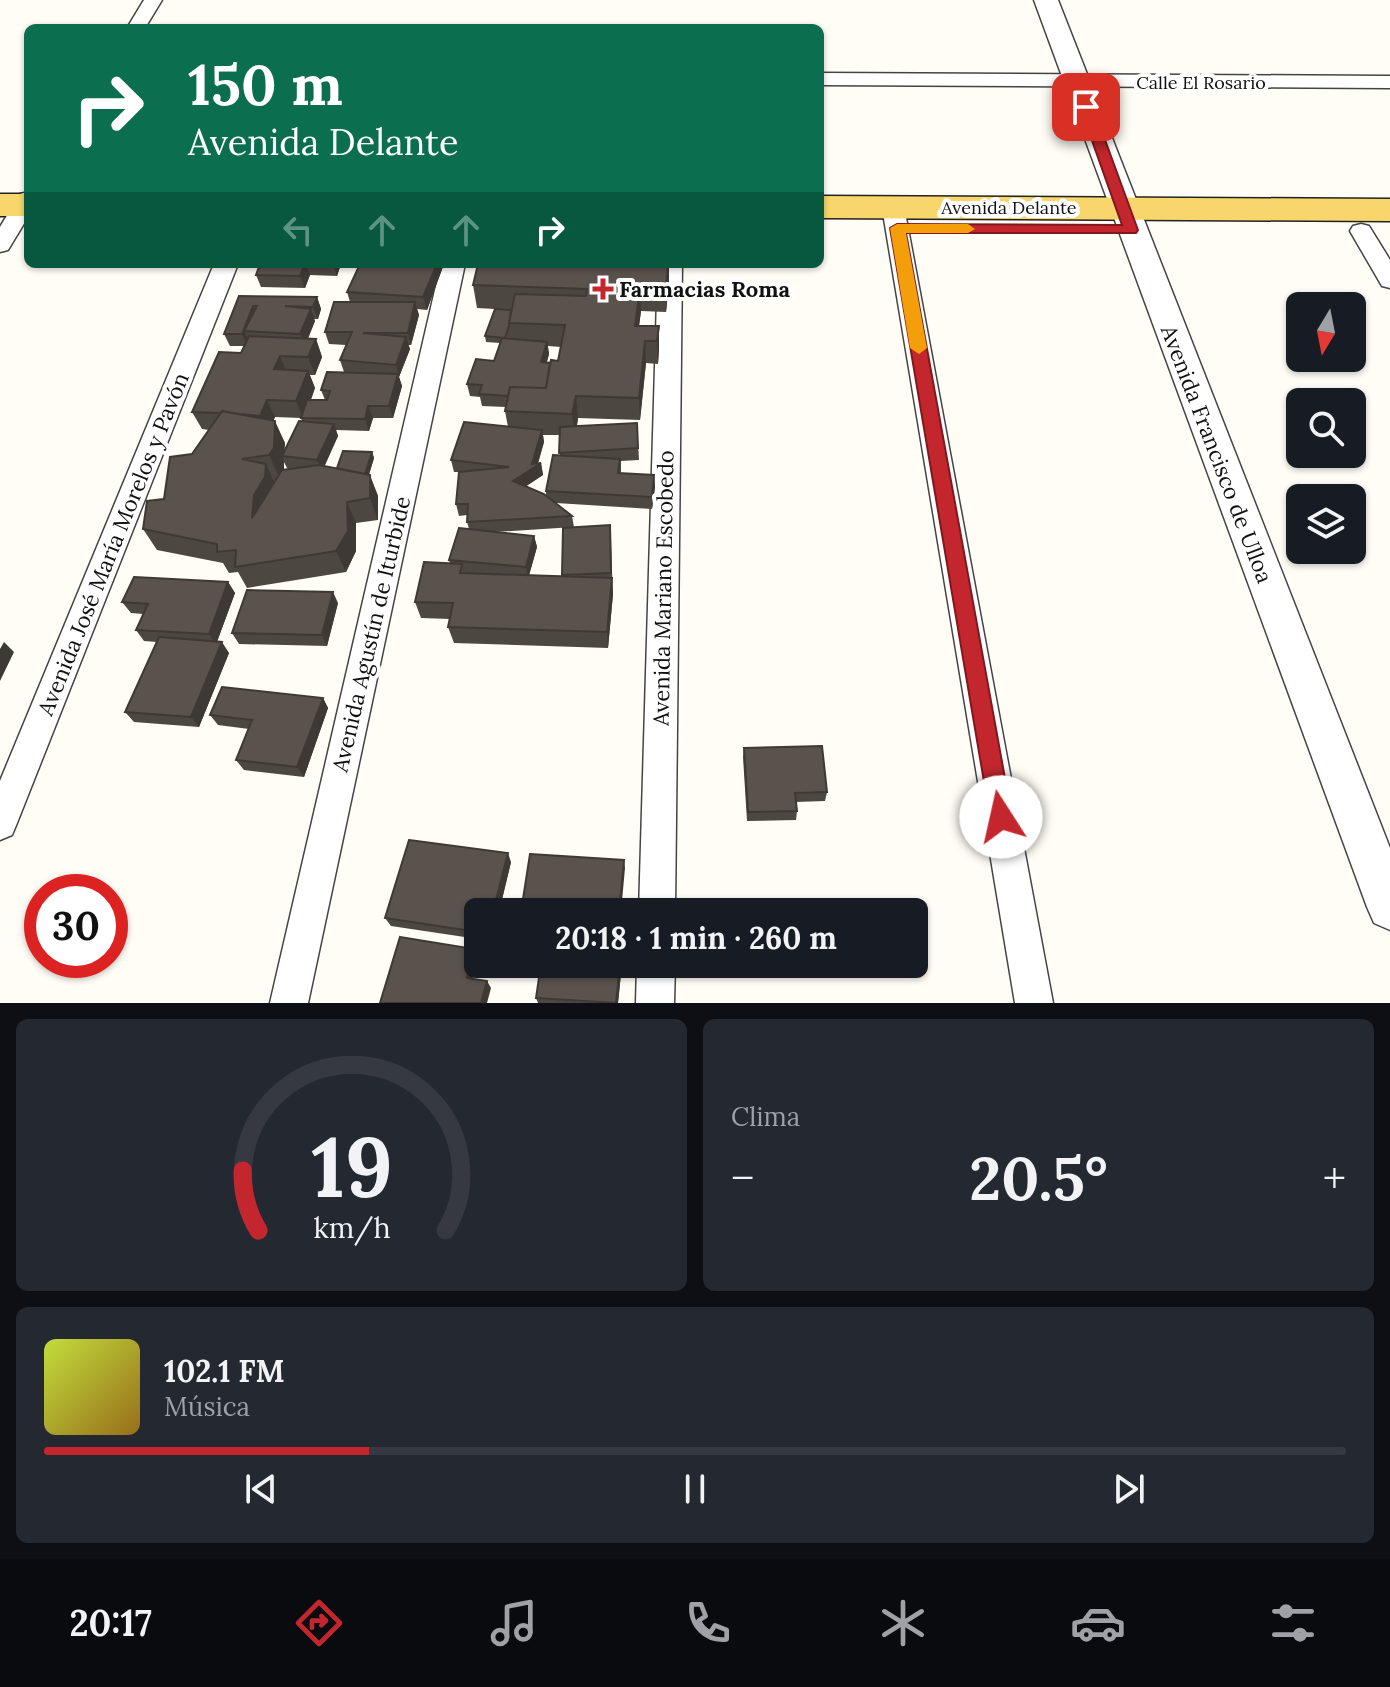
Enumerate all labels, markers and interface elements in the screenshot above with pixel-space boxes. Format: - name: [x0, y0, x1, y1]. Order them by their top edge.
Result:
- text: 150 m: [188, 49, 343, 120]
- icon: right: [56, 56, 160, 160]
- street label: Calle El Rosario: [1136, 71, 1266, 94]
- pin: [1052, 73, 1120, 141]
- icon: arrive: [1064, 85, 1108, 129]
- text: Avenida Delante: [188, 119, 459, 165]
- street label: Avenida Delante: [940, 196, 1077, 219]
- icon: left: [276, 208, 320, 252]
- icon: ahead: [360, 208, 404, 252]
- icon: ahead: [444, 208, 488, 252]
- icon: right: [528, 208, 572, 252]
- place label: Farmacias Roma: [619, 275, 791, 303]
- marker: Farmacias Roma: [594, 280, 612, 298]
- north arrow: [1286, 292, 1366, 372]
- map controls: [1286, 292, 1366, 564]
- street label: Avenida Francisco de Ulloa: [1154, 320, 1279, 587]
- street label: Avenida José María Morelos y Pavón: [31, 368, 195, 720]
- button: search: [1286, 388, 1366, 468]
- street label: Avenida Mariano Escobedo: [647, 450, 679, 727]
- button: layers: [1286, 484, 1366, 564]
- street label: Avenida Agustín de Iturbide: [325, 493, 416, 776]
- position arrow: [959, 775, 1043, 859]
- speed limit sign: 30: [24, 874, 128, 978]
- text: 20:18 · 1 min · 260 m: [555, 919, 837, 957]
- text: Clima: [731, 1100, 800, 1133]
- text: 19: [311, 1113, 392, 1220]
- text: 20.5°: [969, 1140, 1108, 1216]
- text: −: [731, 1150, 754, 1206]
- text: +: [1323, 1150, 1346, 1206]
- text: km/h: [313, 1209, 390, 1246]
- text: 102.1 FM: [164, 1352, 285, 1390]
- text: Música: [164, 1390, 250, 1423]
- icon: previous: [239, 1467, 283, 1511]
- icon: pause: [673, 1467, 717, 1511]
- icon: next: [1107, 1467, 1151, 1511]
- icon: directions: [291, 1595, 347, 1651]
- icon: music: [486, 1595, 542, 1651]
- icon: phone: [680, 1595, 736, 1651]
- icon: climate: [875, 1595, 931, 1651]
- icon: car: [1070, 1595, 1126, 1651]
- icon: filters: [1265, 1595, 1321, 1651]
- text: 20:17: [69, 1600, 152, 1646]

